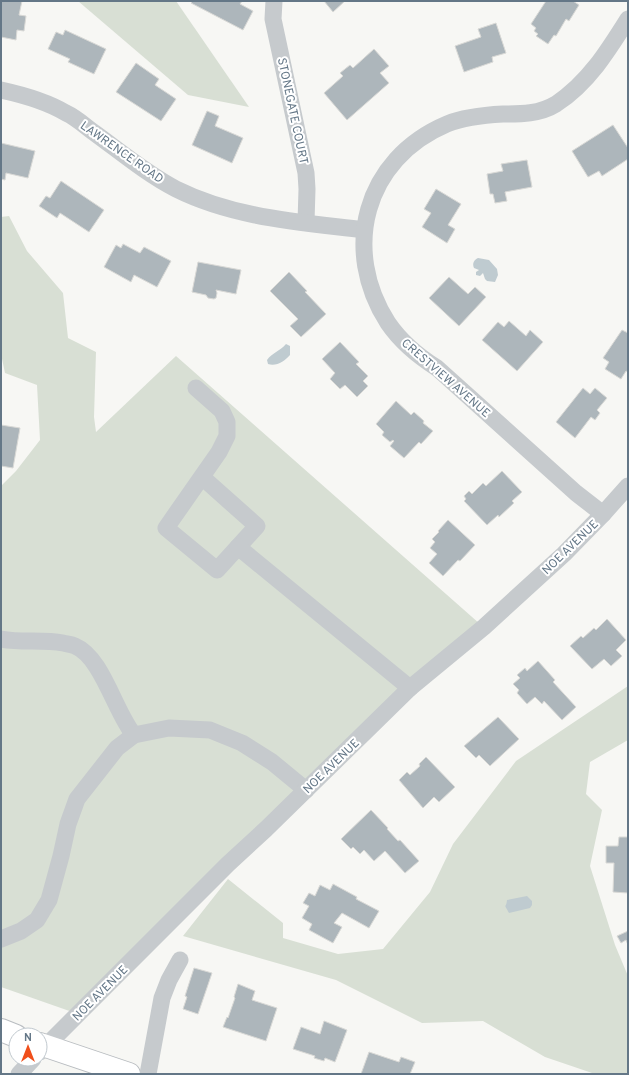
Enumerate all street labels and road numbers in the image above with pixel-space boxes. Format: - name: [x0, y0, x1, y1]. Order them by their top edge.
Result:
- street label: STONEGATE COURT: [273, 57, 311, 166]
- street label: LAWRENCE ROAD: [77, 118, 166, 187]
- street label: CRESTVIEW AVENUE: [398, 336, 493, 422]
- street label: NOE AVENUE: [539, 517, 602, 579]
- street label: NOE AVENUE: [300, 736, 363, 798]
- street label: NOE AVENUE: [69, 962, 132, 1025]

